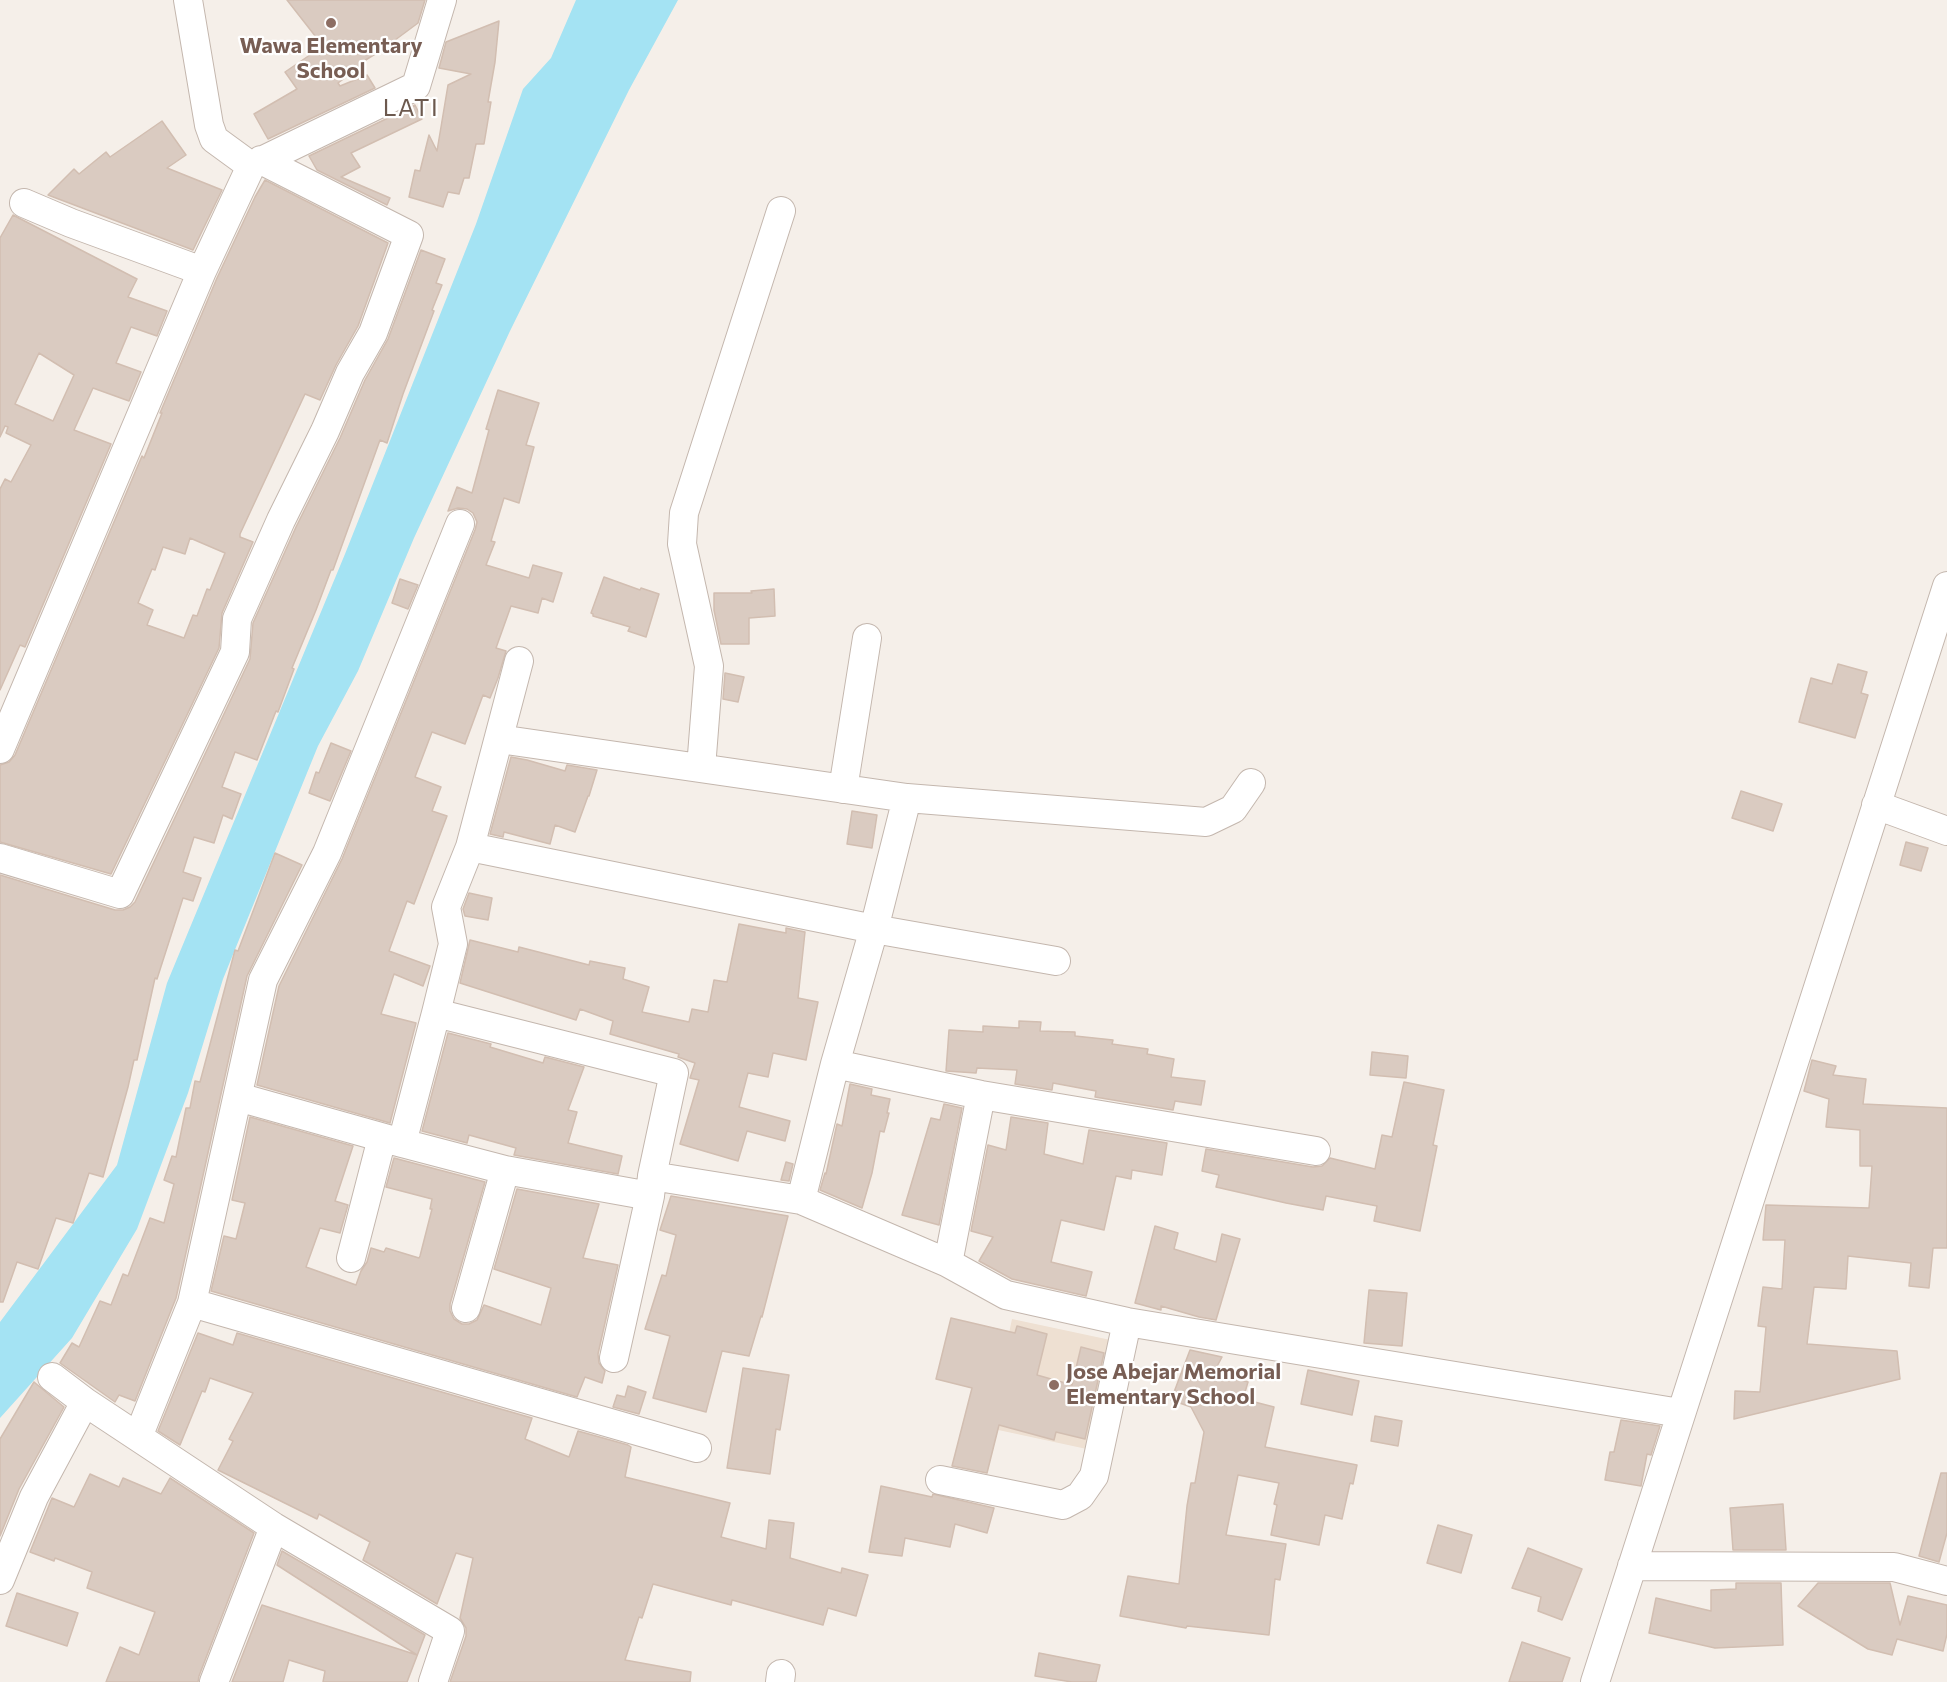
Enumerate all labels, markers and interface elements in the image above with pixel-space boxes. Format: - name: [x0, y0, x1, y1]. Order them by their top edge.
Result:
- marker: Wawa Elementary School: [324, 16, 338, 30]
- place label: Wawa Elementary School: [239, 33, 423, 84]
- district label: LATI: [383, 94, 439, 122]
- place label: Jose Abejar Memorial Elementary School: [1066, 1359, 1281, 1410]
- marker: Jose Abejar Memorial Elementary School: [1047, 1378, 1061, 1392]

